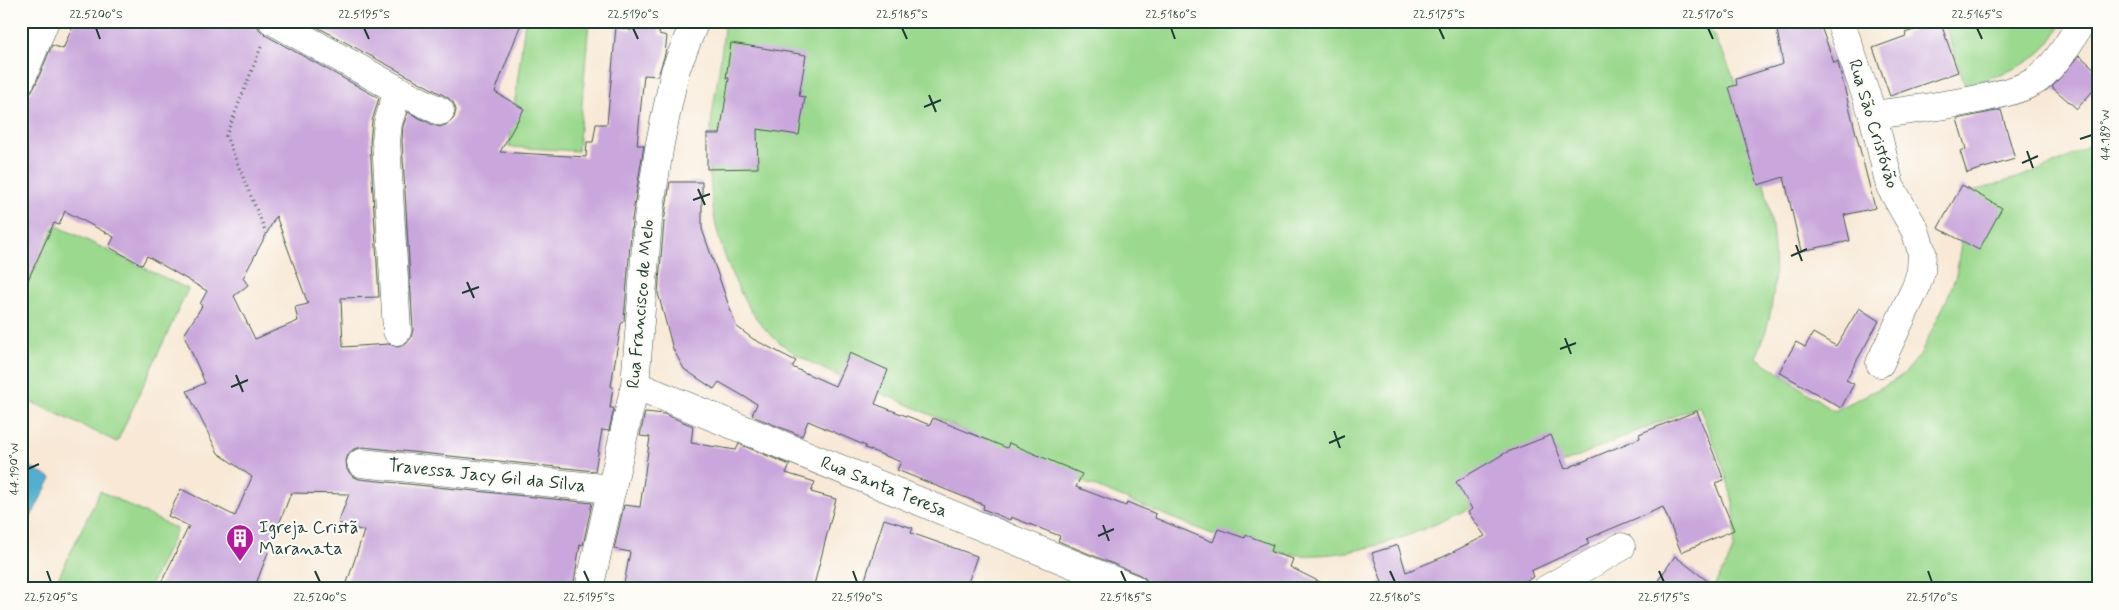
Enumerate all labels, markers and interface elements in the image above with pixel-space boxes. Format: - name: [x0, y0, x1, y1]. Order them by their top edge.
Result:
- text: 22.5200°S: [69, 7, 123, 23]
- text: 22.5195°S: [338, 7, 390, 23]
- text: 22.5190°S: [607, 7, 659, 23]
- text: 22.5185°S: [876, 7, 928, 23]
- text: 22.5180°S: [1145, 7, 1197, 23]
- text: 22.5175°S: [1413, 7, 1465, 23]
- text: 22.5170°S: [1682, 7, 1734, 23]
- text: 22.5165°S: [1952, 7, 2003, 23]
- street label: Rua São Cristóvão: [1842, 56, 1904, 192]
- text: 44.189°W: [2098, 110, 2114, 160]
- street label: Rua Francisco de Melo: [622, 218, 660, 390]
- text: 44.190°W: [7, 443, 23, 495]
- street label: Rua Santa Teresa: [817, 451, 951, 523]
- street label: Travessa Jacy Gil da Silva: [387, 454, 587, 498]
- place label: Igreja Cristã Maranata: [259, 516, 359, 561]
- building icon: Igreja Cristã Maranata: [225, 523, 255, 562]
- text: 22.5205°S: [24, 590, 78, 606]
- text: 22.5200°S: [293, 590, 347, 606]
- text: 22.5195°S: [563, 590, 615, 606]
- text: 22.5190°S: [831, 590, 883, 606]
- text: 22.5185°S: [1100, 590, 1152, 606]
- text: 22.5180°S: [1369, 590, 1421, 606]
- text: 22.5175°S: [1638, 590, 1690, 606]
- text: 22.5170°S: [1906, 590, 1958, 606]

